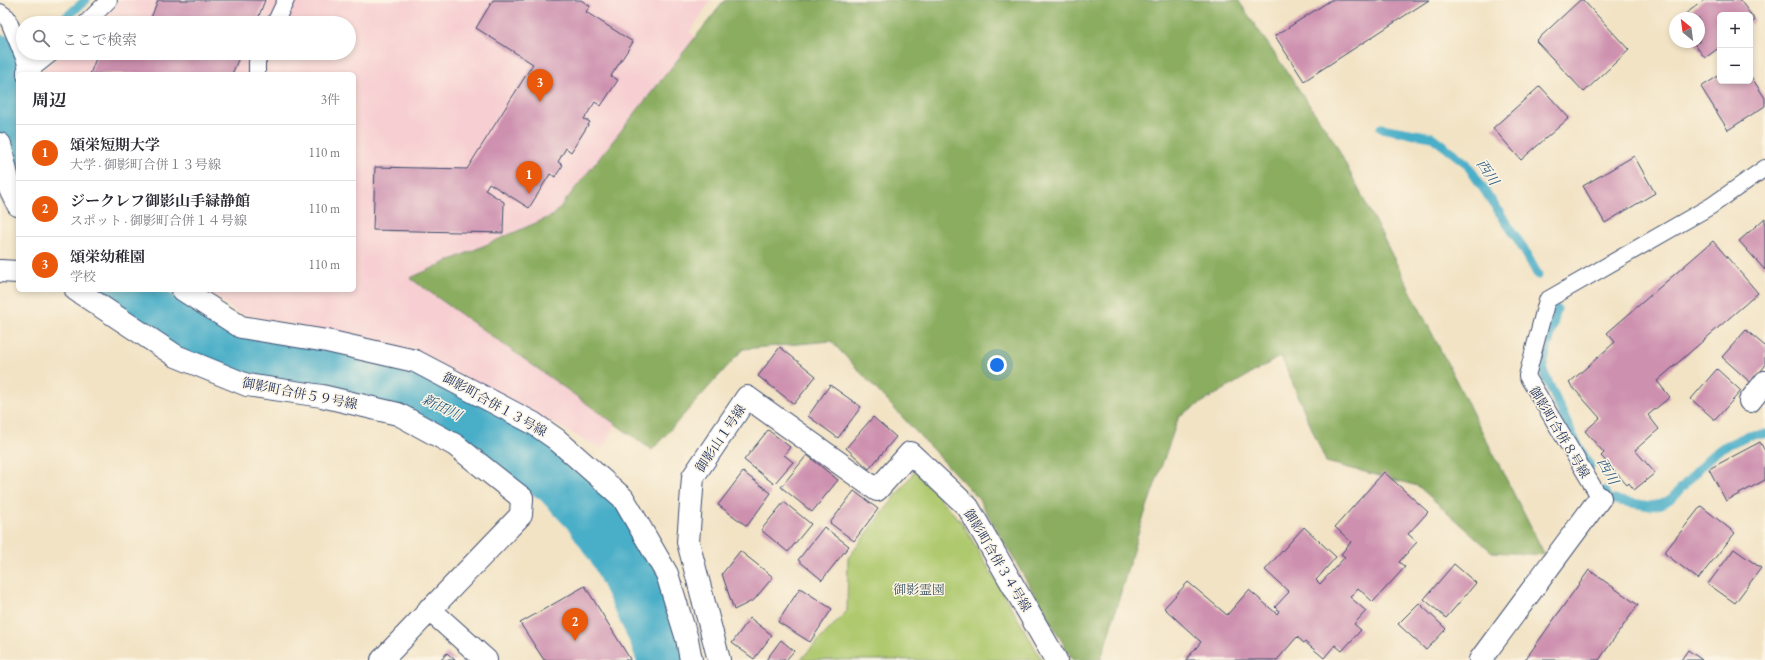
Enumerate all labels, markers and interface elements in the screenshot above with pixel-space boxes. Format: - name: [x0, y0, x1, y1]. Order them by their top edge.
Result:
- north arrow: [1669, 12, 1705, 48]
- map controls: [1717, 12, 1753, 84]
- button: +: [1717, 12, 1753, 48]
- search box: [16, 16, 356, 60]
- icon: search: [30, 27, 52, 49]
- text: ここで検索: [62, 30, 137, 49]
- button: −: [1717, 48, 1753, 84]
- pin: 3: [527, 69, 553, 102]
- text: 周辺: [32, 89, 66, 111]
- text: 3件: [321, 91, 340, 108]
- text: 頌栄短期大学: [70, 135, 160, 154]
- text: 1: [42, 144, 48, 161]
- text: 110 m: [309, 144, 340, 161]
- water label: 西川: [1473, 155, 1504, 190]
- text: 大学 · 御影町合併１３号線: [70, 156, 221, 173]
- pin: 1: [516, 161, 542, 194]
- text: ジークレフ御影山手緑静館: [70, 191, 250, 210]
- text: 2: [42, 200, 48, 217]
- text: 110 m: [309, 200, 340, 217]
- text: スポット · 御影町合併１４号線: [70, 212, 247, 229]
- text: 頌栄幼稚園: [70, 247, 145, 266]
- text: 3: [42, 256, 48, 273]
- text: 110 m: [309, 256, 340, 273]
- text: 学校: [70, 268, 96, 285]
- your location: [987, 355, 1007, 375]
- street label: 御影町合併１３号線: [439, 369, 550, 440]
- street label: 御影町合併５９号線: [241, 374, 359, 413]
- street label: 御影町合併８号線: [1525, 383, 1594, 481]
- water label: 新田川: [419, 390, 467, 425]
- street label: 御影山１号線: [692, 401, 749, 475]
- water label: 西川: [1593, 454, 1624, 489]
- street label: 御影町合併３４号線: [960, 506, 1035, 615]
- park label: 御影霊園: [893, 581, 945, 598]
- pin: 2: [562, 608, 588, 641]

